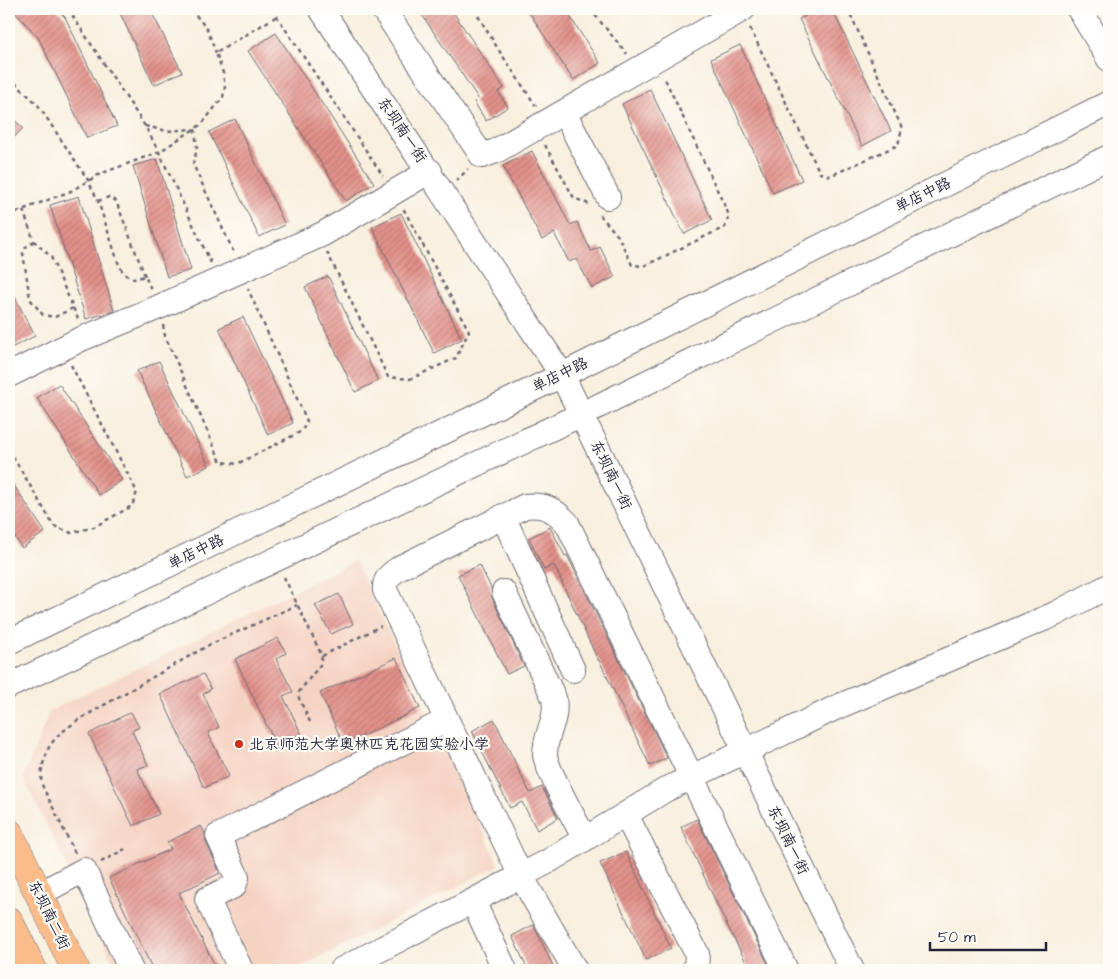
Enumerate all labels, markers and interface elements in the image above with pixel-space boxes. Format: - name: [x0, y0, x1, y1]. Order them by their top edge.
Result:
- street label: 东坝南一街: [372, 93, 432, 167]
- street label: 单店中路: [891, 172, 955, 218]
- street label: 单店中路: [528, 352, 592, 398]
- street label: 东坝南一街: [585, 437, 637, 513]
- street label: 单店中路: [164, 529, 228, 575]
- place label: 北京师范大学奥林匹克花园实验小学: [249, 734, 489, 755]
- marker: 北京师范大学奥林匹克花园实验小学: [233, 738, 245, 750]
- street label: 东坝南一街: [762, 802, 814, 878]
- street label: 东坝南二街: [23, 877, 75, 953]
- scale bar: [930, 919, 1047, 951]
- text: 50 m: [938, 927, 976, 948]

